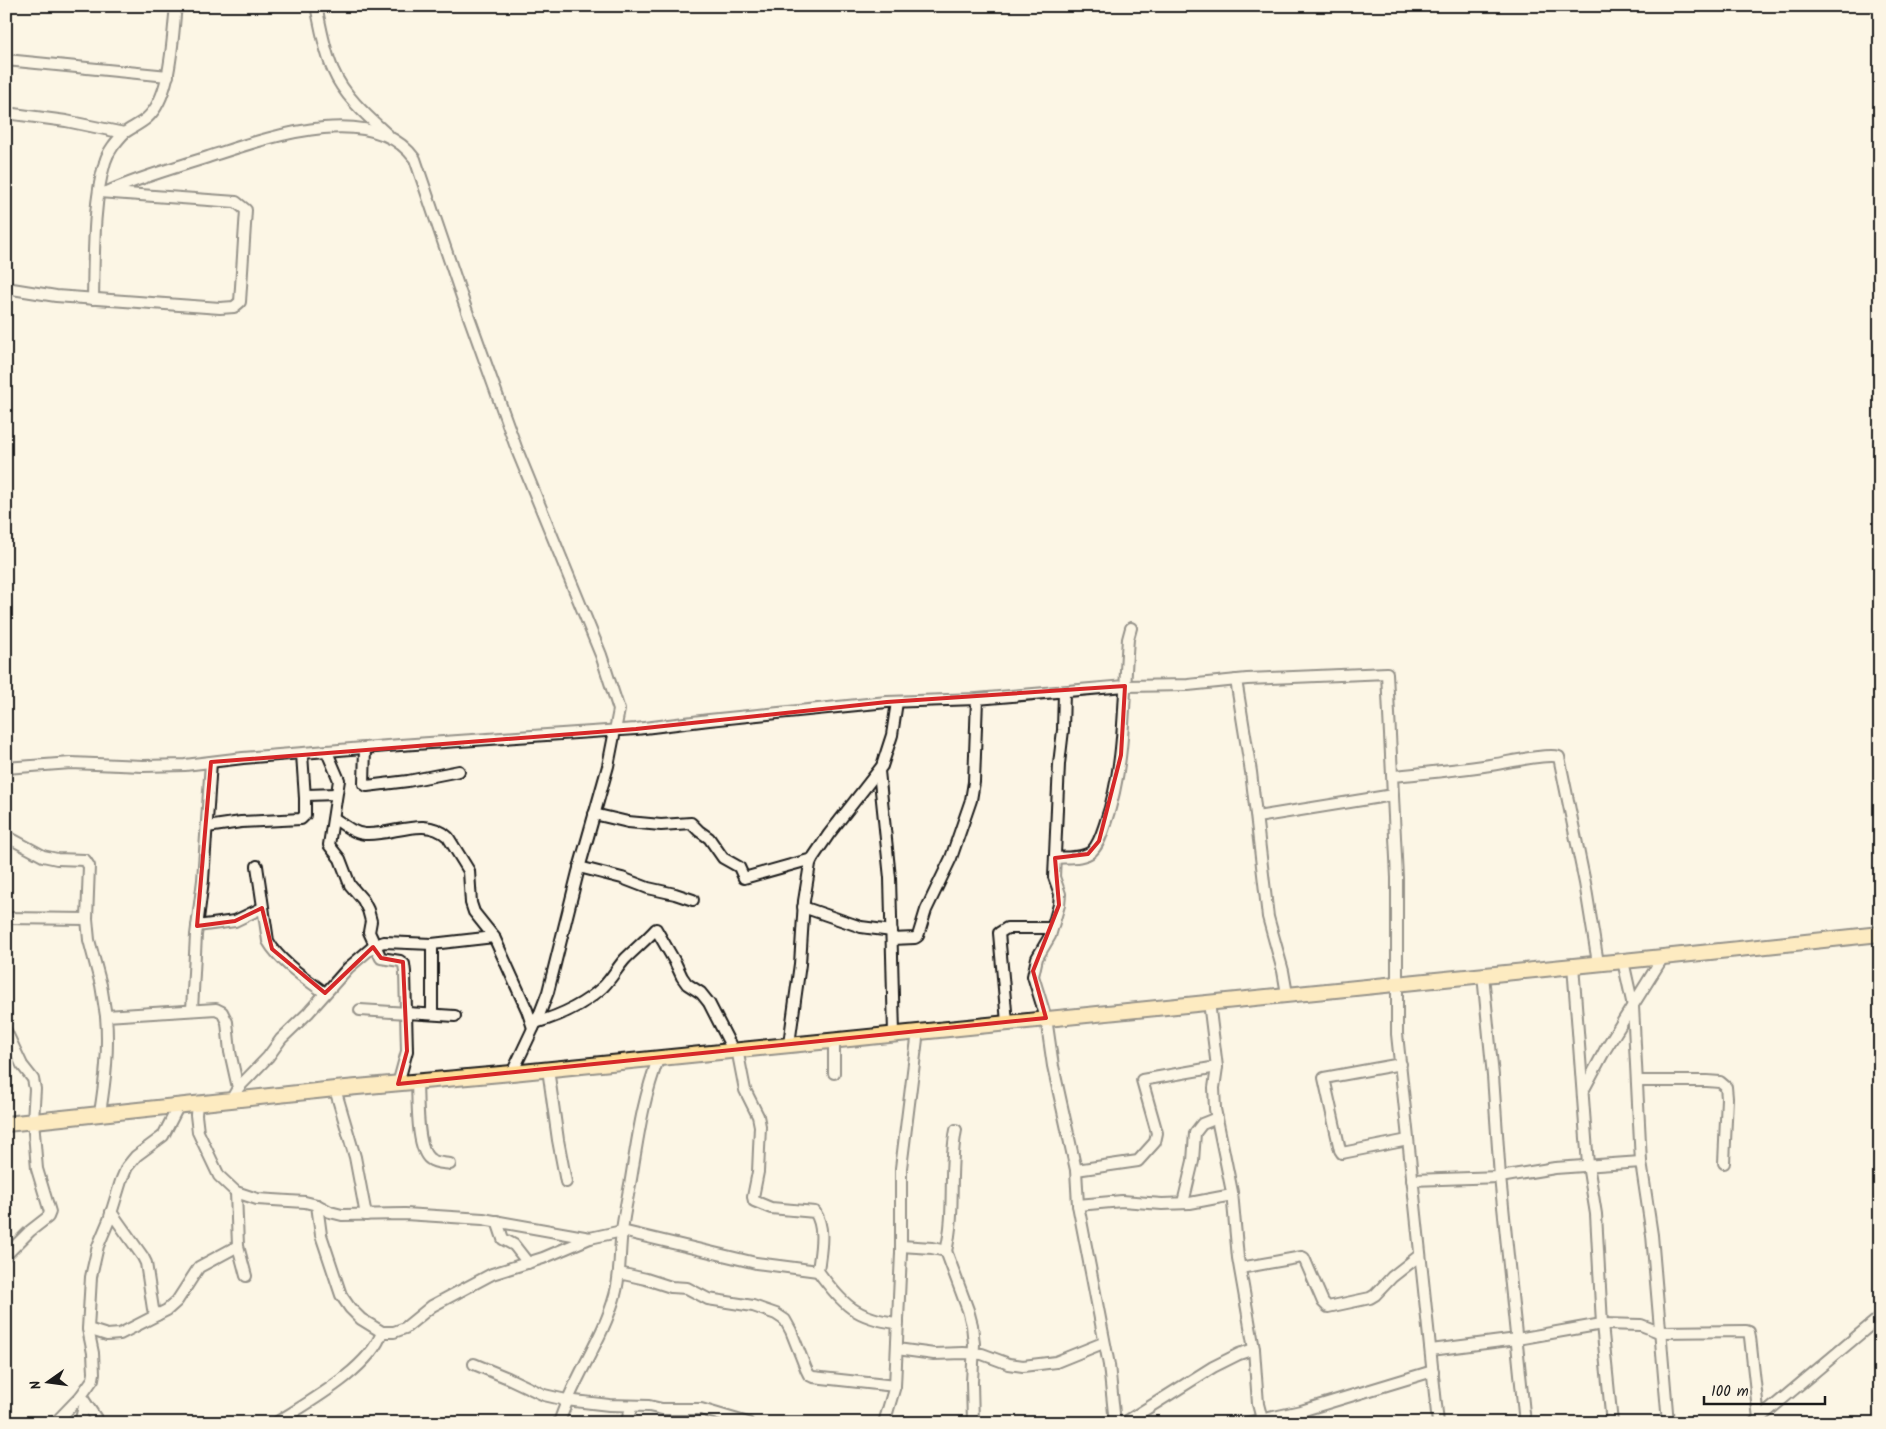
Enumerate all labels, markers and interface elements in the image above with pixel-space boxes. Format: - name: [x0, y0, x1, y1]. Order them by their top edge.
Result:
- north arrow: [22, 1356, 72, 1406]
- scale bar: [1704, 1374, 1825, 1406]
- text: N: [25, 1378, 48, 1392]
- text: 100 m: [1711, 1380, 1749, 1404]

